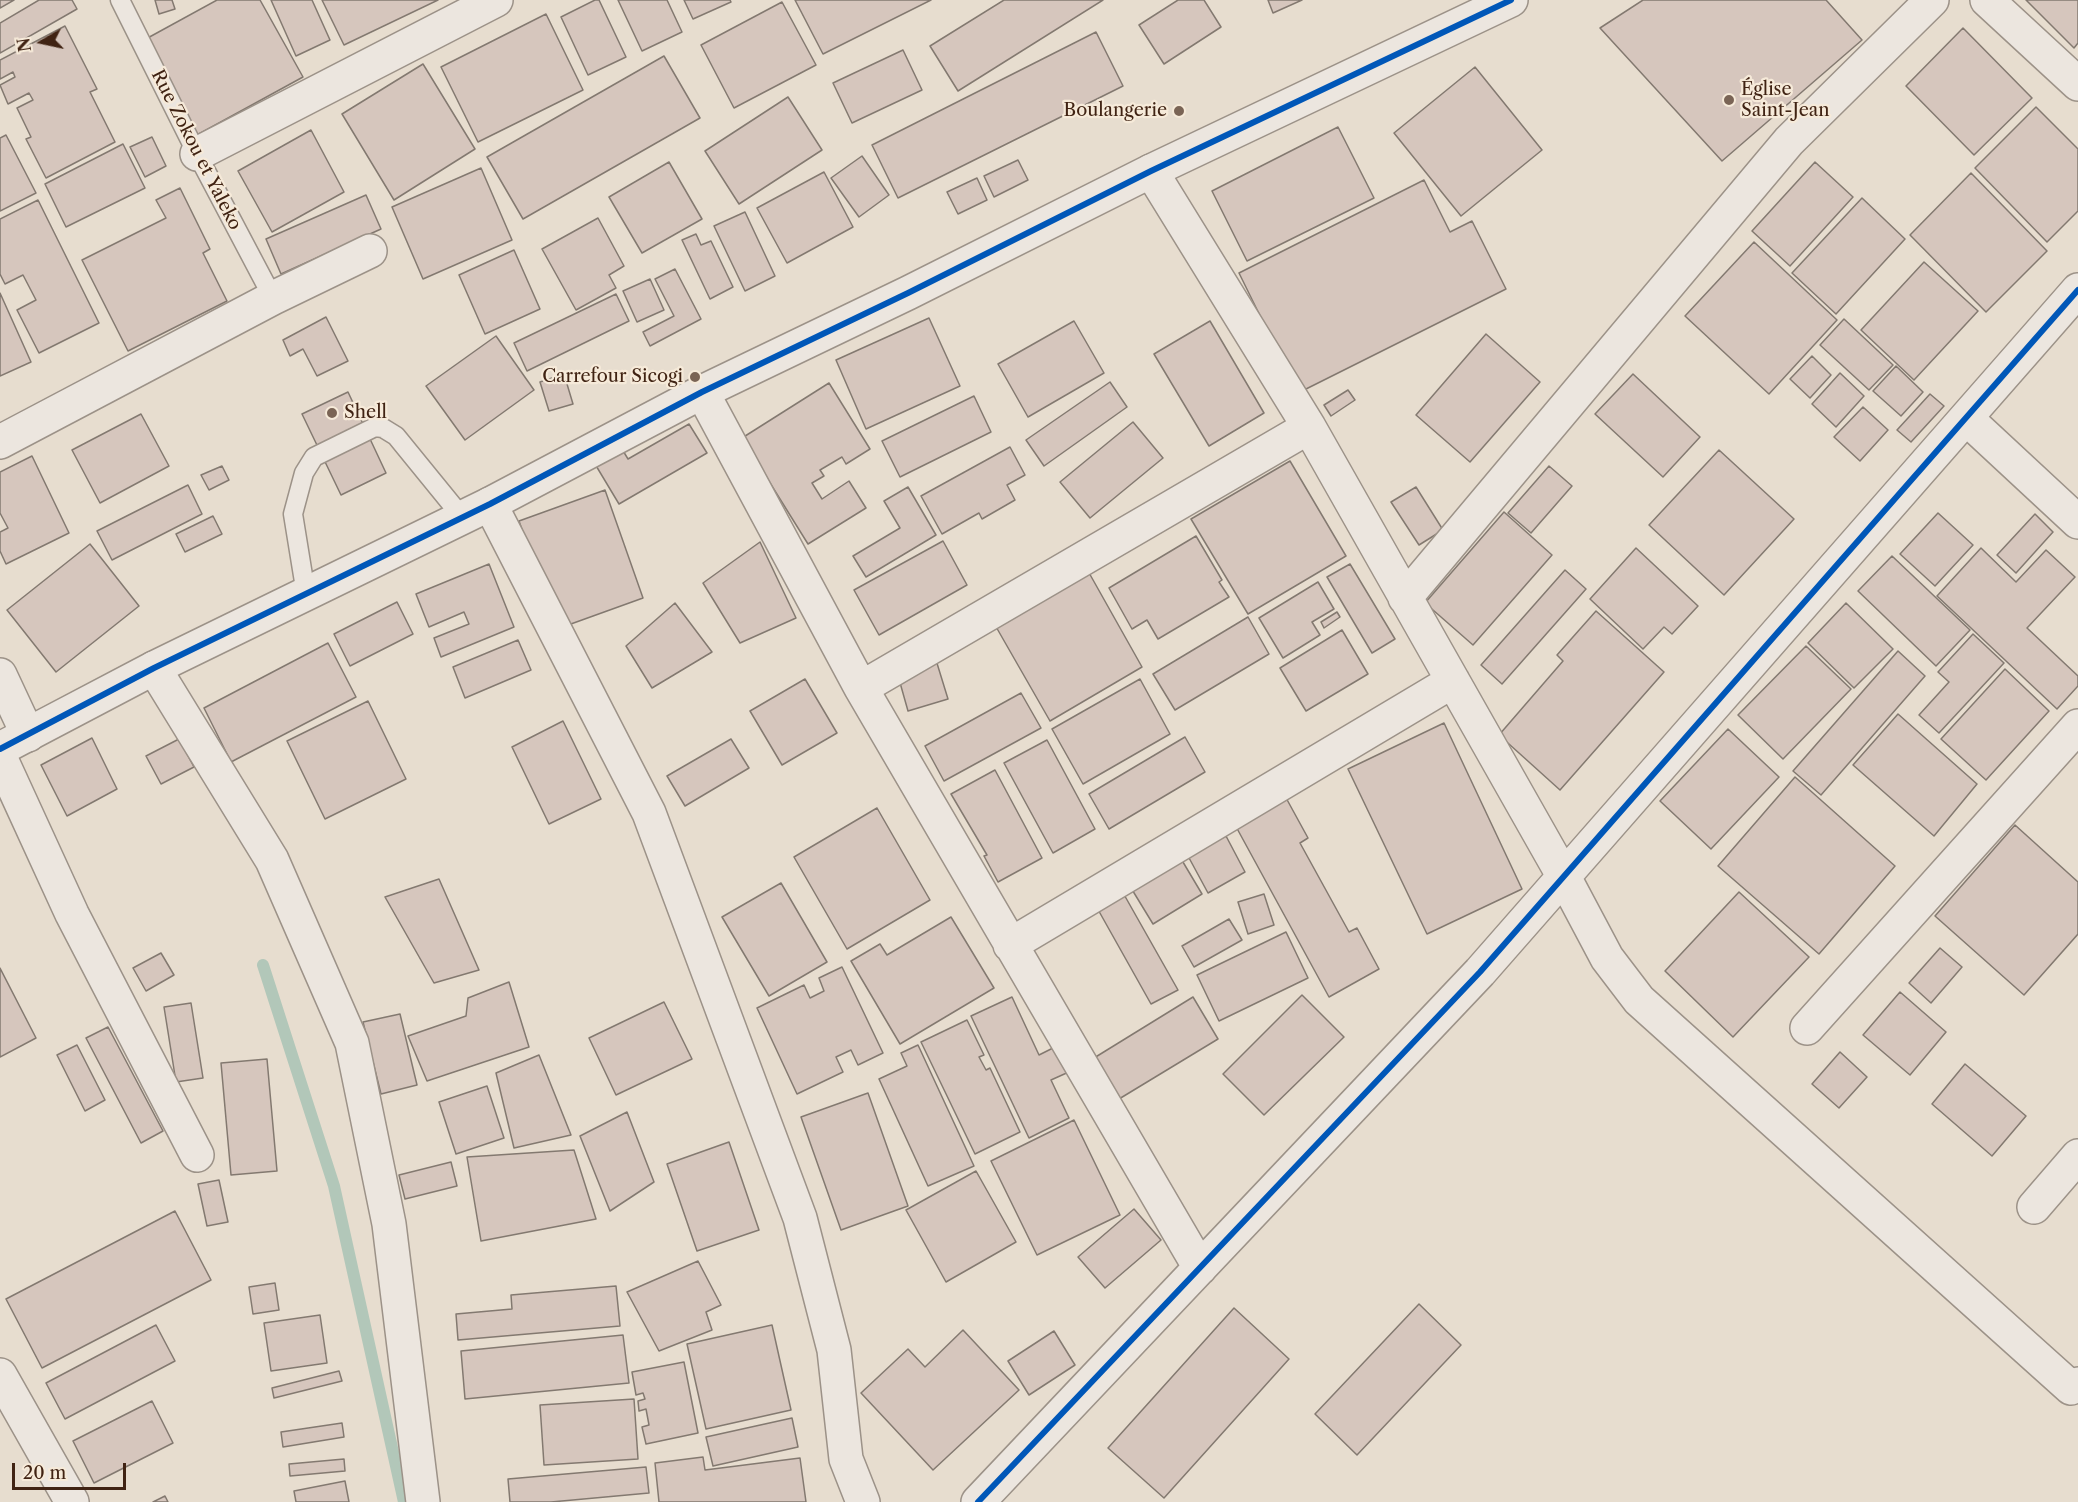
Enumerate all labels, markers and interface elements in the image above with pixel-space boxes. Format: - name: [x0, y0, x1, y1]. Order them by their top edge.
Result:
- north arrow: [12, 12, 72, 72]
- text: N: [13, 36, 35, 53]
- street label: Rue Zokou et Yaleko: [146, 66, 246, 234]
- place label: Église Saint-Jean: [1741, 79, 1830, 122]
- marker: Église Saint-Jean: [1722, 93, 1736, 107]
- place label: Boulangerie: [1064, 100, 1167, 122]
- marker: Boulangerie: [1172, 104, 1186, 118]
- place label: Carrefour Sicogi: [542, 366, 683, 388]
- marker: Carrefour Sicogi: [688, 370, 702, 384]
- place label: Shell: [344, 402, 387, 424]
- marker: Shell: [325, 406, 339, 420]
- scale bar: [15, 1451, 129, 1489]
- text: 20 m: [23, 1462, 66, 1484]

